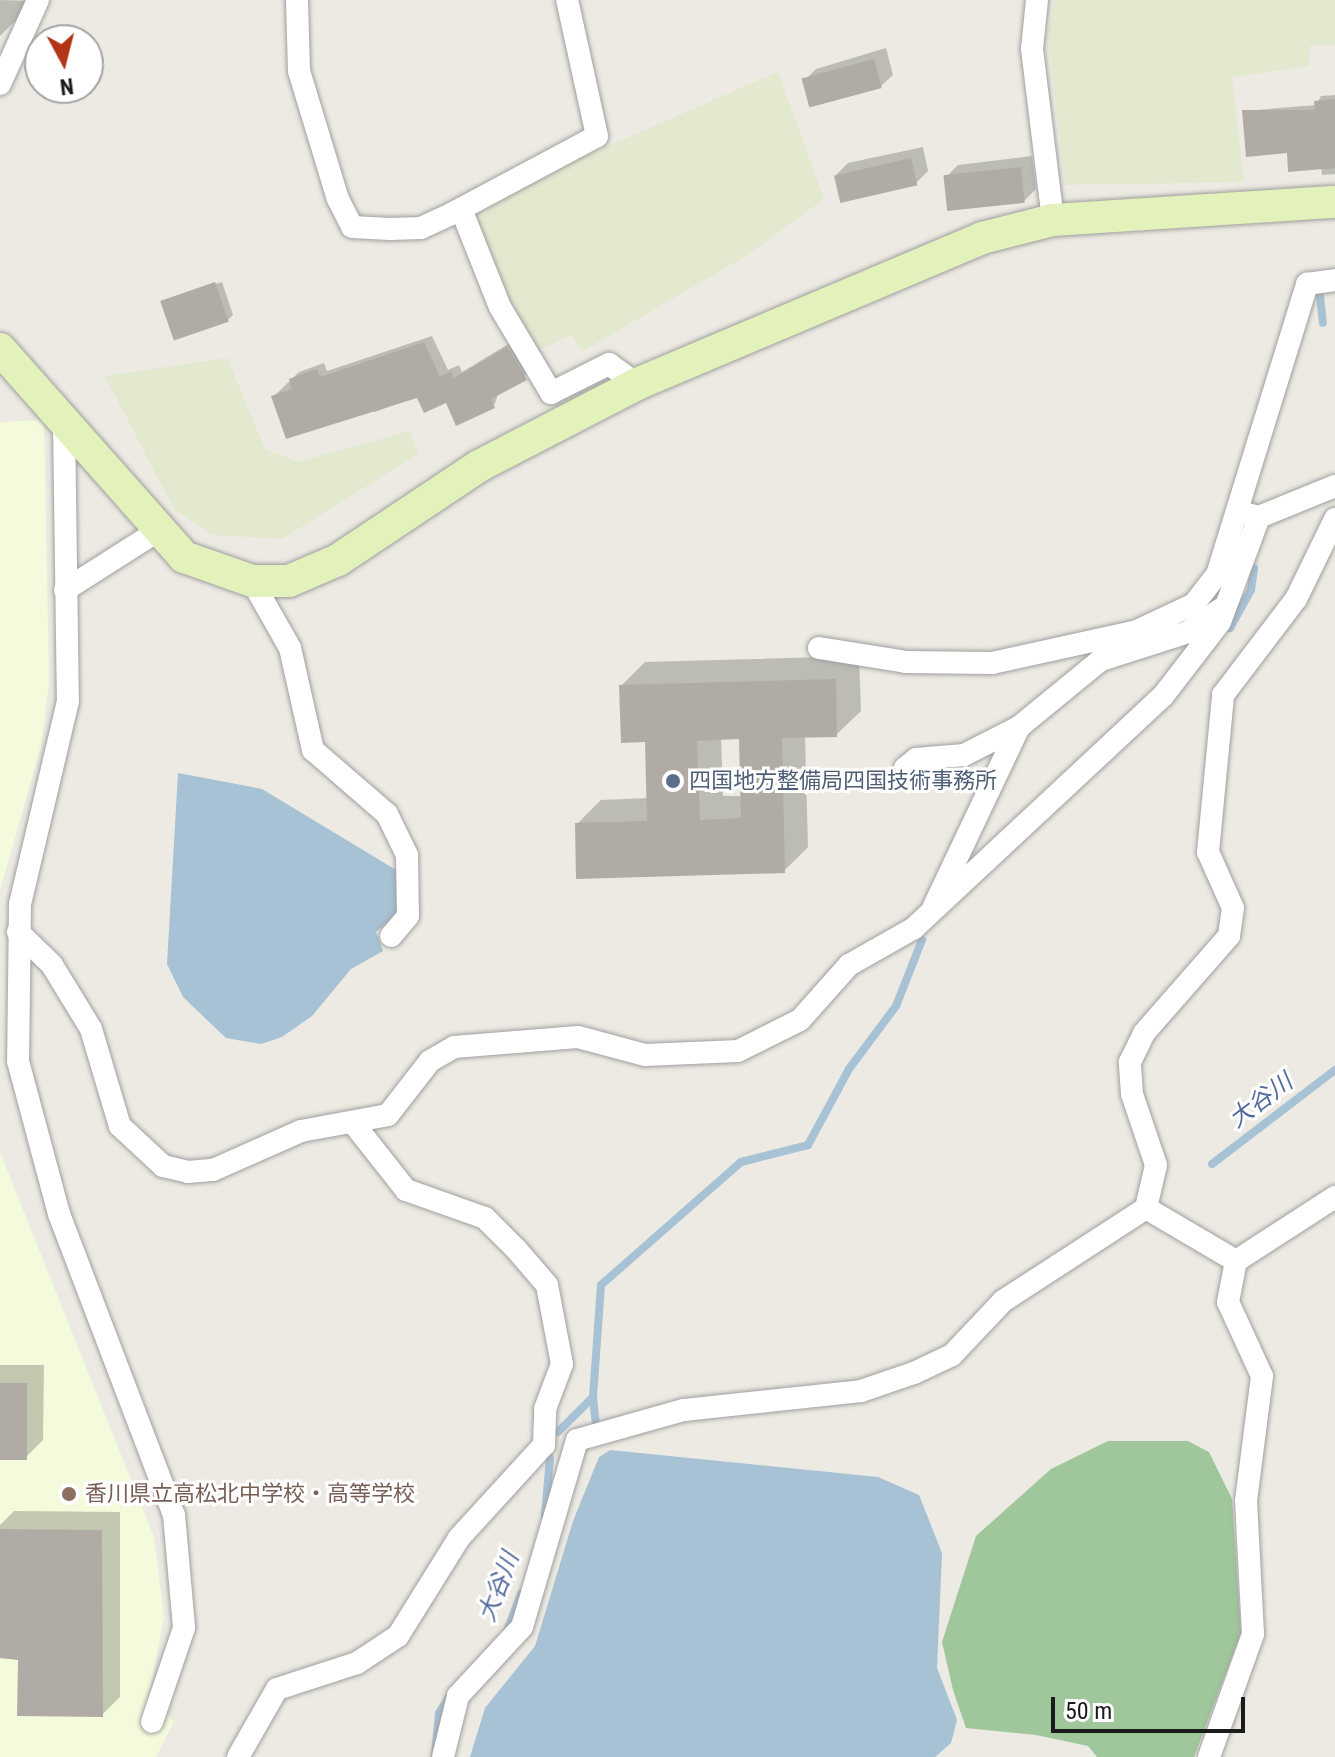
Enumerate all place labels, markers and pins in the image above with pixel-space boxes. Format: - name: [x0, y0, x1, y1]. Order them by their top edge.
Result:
- place label: 四国地方整備局四国技術事務所: [689, 768, 997, 794]
- marker: 四国地方整備局四国技術事務所: [664, 772, 682, 790]
- place label: 香川県立高松北中学校・高等学校: [85, 1481, 415, 1507]
- marker: 香川県立高松北中学校・高等学校: [60, 1485, 78, 1503]

